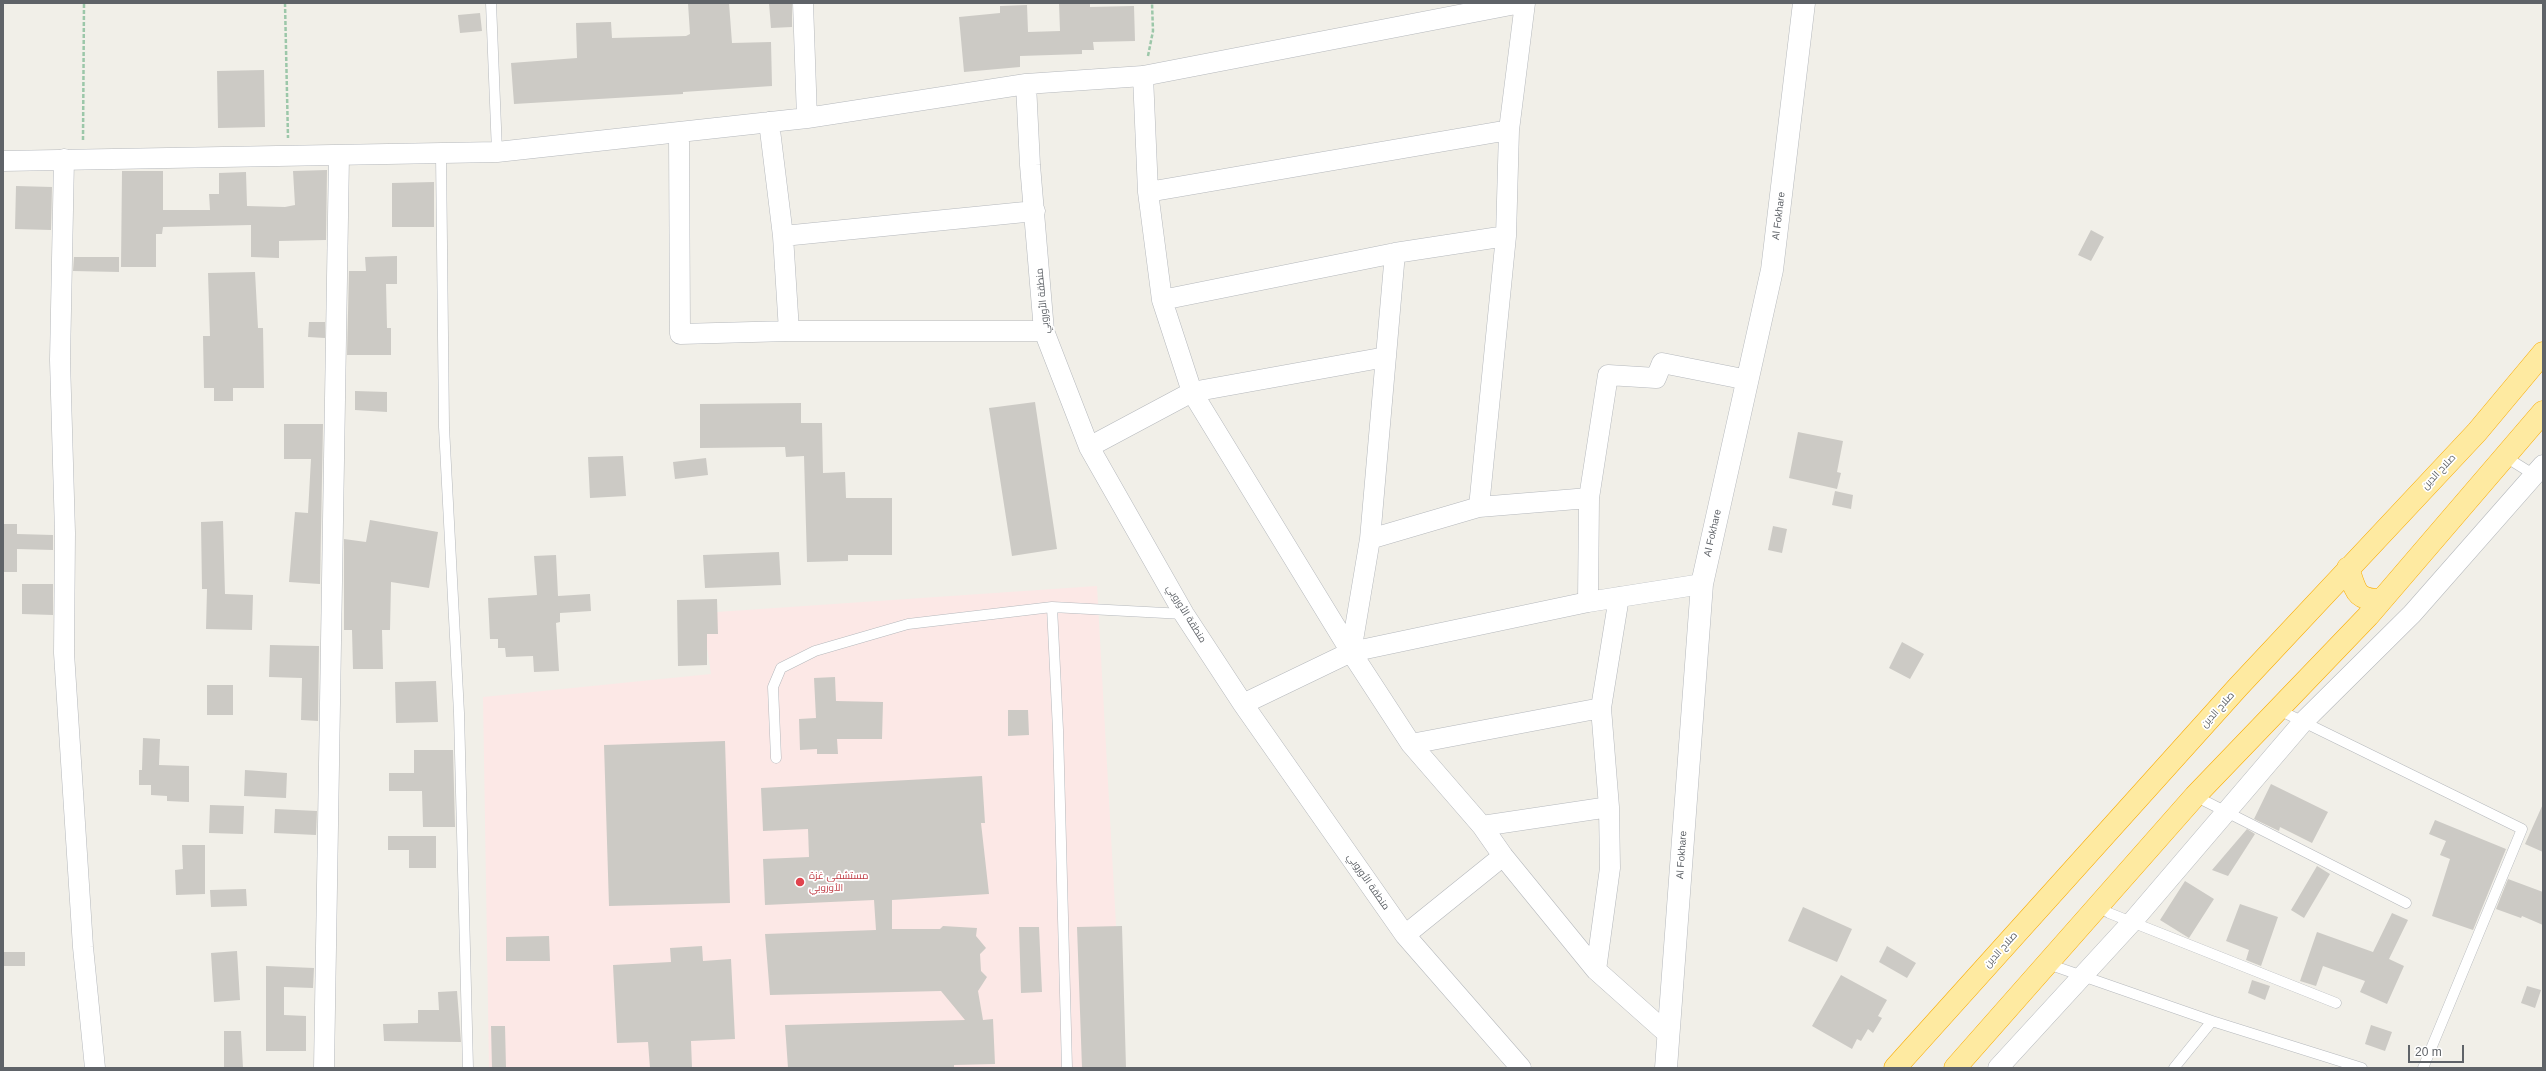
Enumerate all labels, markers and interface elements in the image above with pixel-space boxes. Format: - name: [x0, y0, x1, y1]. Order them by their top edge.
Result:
- street label: Al Fokhare: [1770, 191, 1788, 241]
- street label: منطقة الأوروبي: [1034, 268, 1052, 334]
- street label: صلاح الدين: [2420, 452, 2458, 492]
- street label: Al Fokhare: [1702, 508, 1724, 558]
- street label: منطقة الأوروبي: [1163, 583, 1209, 645]
- street label: صلاح الدين: [2199, 690, 2237, 730]
- street label: Al Fokhare: [1674, 830, 1690, 880]
- street label: منطقة الأوروبي: [1344, 852, 1392, 912]
- place label: مستشفى غزة الأوروبي: [809, 870, 868, 894]
- marker: مستشفى غزة الأوروبي: [794, 876, 806, 888]
- street label: صلاح الدين: [1982, 930, 2020, 970]
- scale bar: [2410, 1037, 2466, 1063]
- text: 20 m: [2415, 1045, 2442, 1059]

